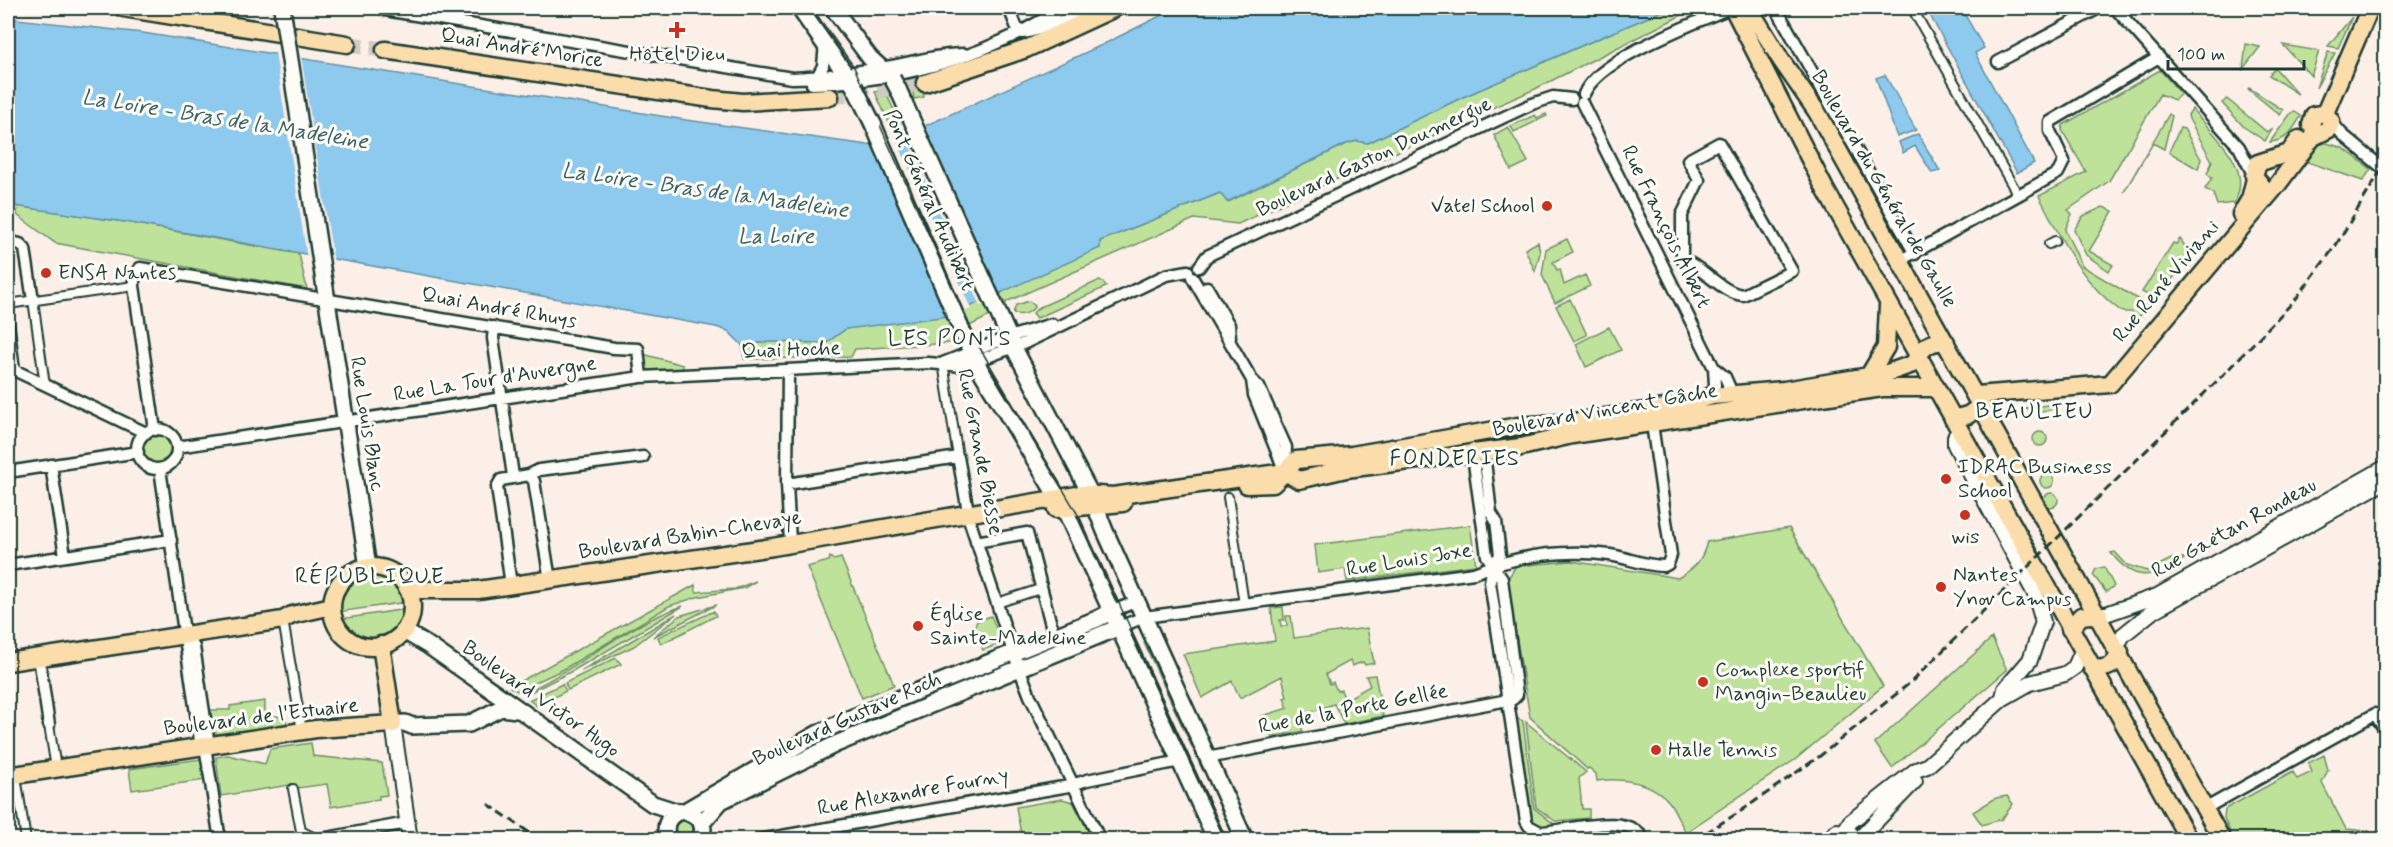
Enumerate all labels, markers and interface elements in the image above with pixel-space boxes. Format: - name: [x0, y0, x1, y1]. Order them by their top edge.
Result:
- street label: Quai André Morice: [439, 21, 606, 75]
- marker: Hôtel Dieu: [668, 21, 686, 39]
- scale bar: [2168, 33, 2304, 71]
- place label: Hôtel Dieu: [629, 40, 725, 68]
- text: 100 m: [2177, 43, 2225, 67]
- street label: Boulevard du Général de Gaulle: [1804, 65, 1964, 313]
- water label: La Loire - Bras de la Madeleine: [80, 84, 371, 157]
- street label: Boulevard Gaston Doumergue: [1252, 90, 1497, 226]
- street label: Pont Général Audibert: [876, 105, 982, 295]
- street label: Rue François Albert: [1614, 141, 1718, 313]
- water label: La Loire - Bras de la Madeleine: [560, 157, 851, 225]
- place label: Vatel School: [1431, 192, 1535, 220]
- marker: Vatel School: [1540, 199, 1554, 213]
- street label: Rue René Viviani: [2106, 213, 2226, 348]
- water label: La Loire: [738, 223, 815, 251]
- place label: ENSA Nantes: [58, 259, 176, 287]
- marker: ENSA Nantes: [39, 266, 53, 280]
- street label: Quai André Rhuys: [419, 281, 579, 335]
- district label: LES PONTS: [888, 325, 1012, 353]
- street label: Quai Hoche: [741, 334, 841, 366]
- street label: Rue La Tour d'Auvergne: [392, 349, 599, 410]
- street label: Rue Louis Blanc: [343, 355, 392, 494]
- street label: Rue Grande Biesse: [950, 366, 1010, 538]
- street label: Boulevard Vincent Gâche: [1490, 376, 1720, 444]
- district label: BEAULIEU: [1976, 398, 2094, 426]
- district label: FONDERIES: [1389, 445, 1521, 473]
- place label: IDRAC Business School: [1958, 453, 2112, 505]
- street label: Rue Gaëtan Rondeau: [2147, 471, 2321, 585]
- marker: IDRAC Business School: [1939, 472, 1953, 486]
- street label: Boulevard Babin-Chevaye: [577, 504, 804, 566]
- marker: wis: [1958, 508, 1972, 522]
- place label: wis: [1951, 523, 1979, 551]
- street label: Rue Louis Joxe: [1344, 536, 1474, 584]
- place label: Nantes Ynov Campus: [1953, 561, 2071, 613]
- district label: RÉPUBLIQUE: [295, 562, 445, 591]
- marker: Nantes Ynov Campus: [1934, 580, 1948, 594]
- place label: Église Sainte-Madeleine: [930, 600, 1087, 652]
- marker: Église Sainte-Madeleine: [911, 619, 925, 633]
- street label: Boulevard Victor Hugo: [456, 634, 626, 765]
- place label: Complexe sportif Mangin-Beaulieu: [1715, 656, 1866, 709]
- street label: Boulevard Gustave Roch: [748, 665, 946, 773]
- marker: Complexe sportif Mangin-Beaulieu: [1696, 675, 1710, 689]
- street label: Rue de la Porte Gellée: [1256, 677, 1450, 741]
- street label: Boulevard de l'Estuaire: [162, 691, 360, 743]
- place label: Halle Tennis: [1668, 736, 1777, 764]
- marker: Halle Tennis: [1649, 743, 1663, 757]
- street label: Rue Alexandre Fourny: [815, 761, 1011, 823]

